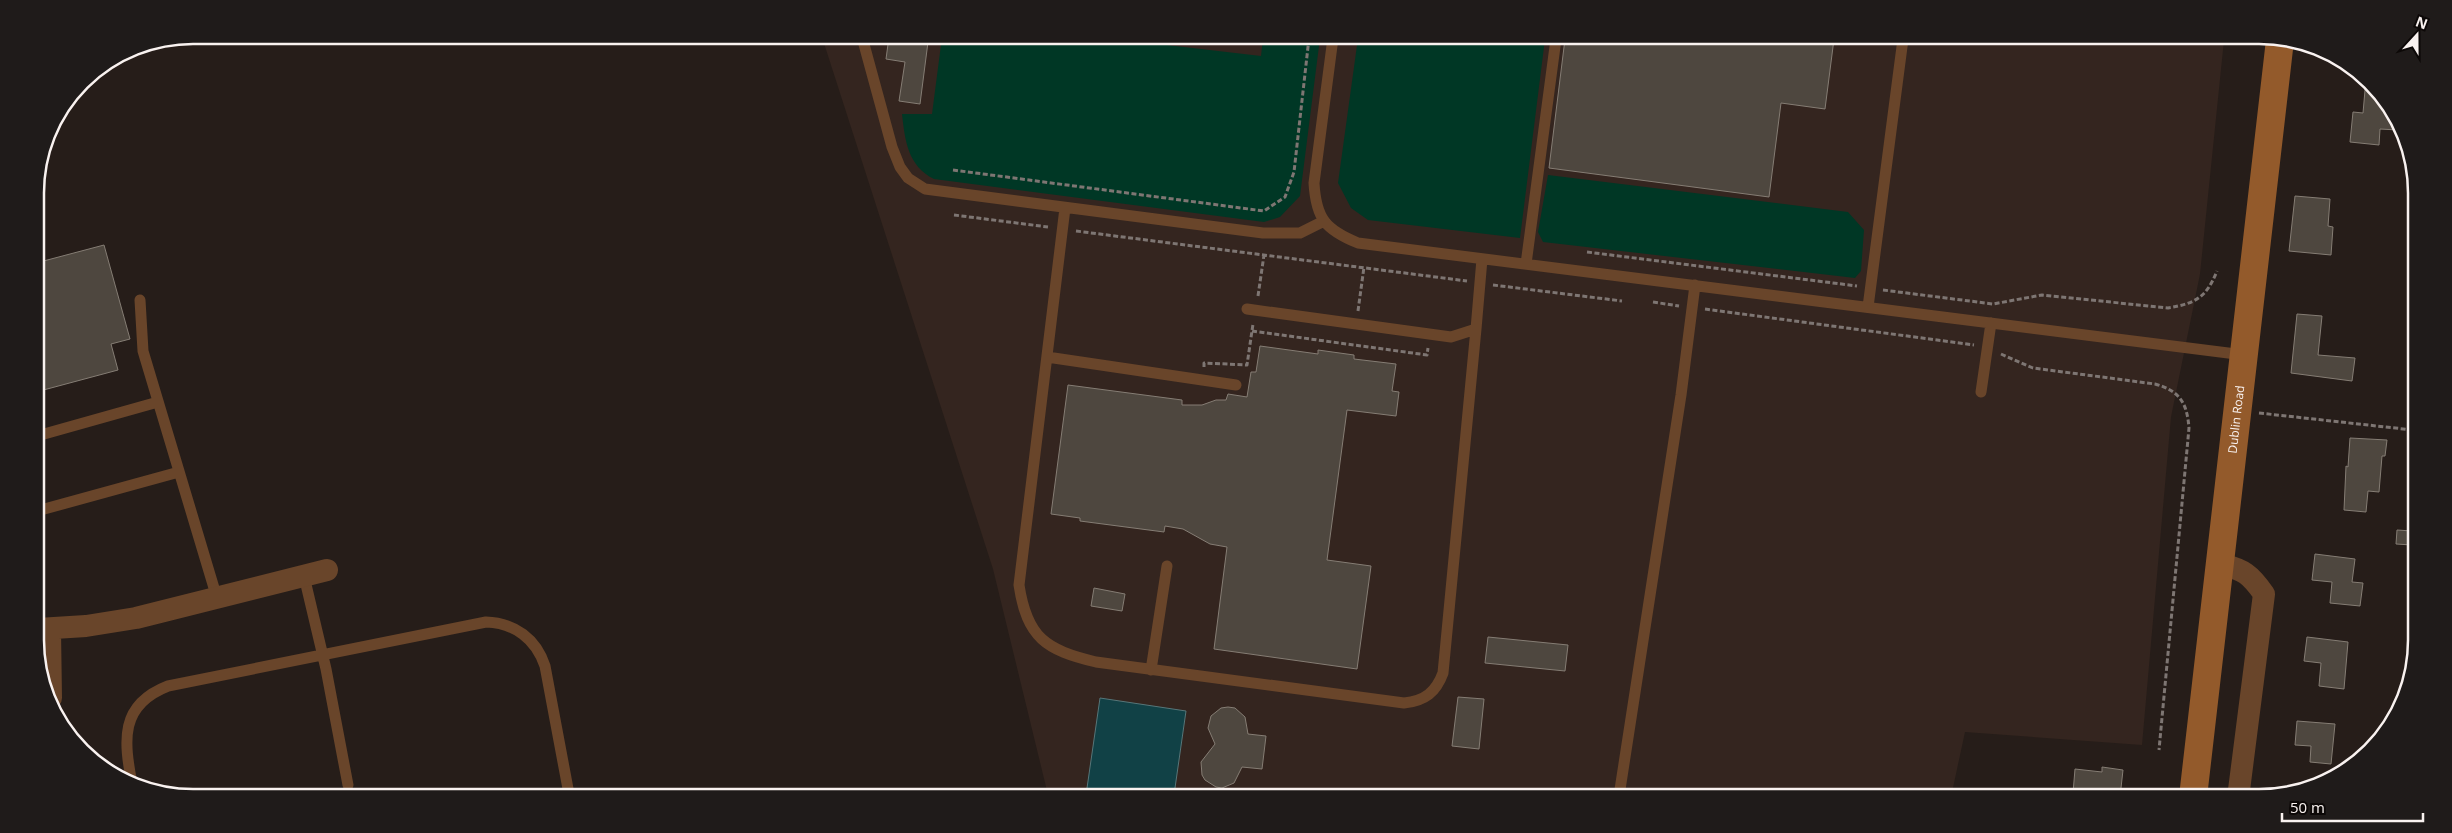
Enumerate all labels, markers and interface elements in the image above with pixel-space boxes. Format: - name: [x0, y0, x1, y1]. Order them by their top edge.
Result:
- north arrow: [2392, 10, 2442, 60]
- text: N: [2413, 11, 2431, 33]
- street label: Dublin Road: [2224, 384, 2248, 454]
- scale bar: [2282, 790, 2423, 822]
- text: 50 m: [2290, 797, 2325, 817]

